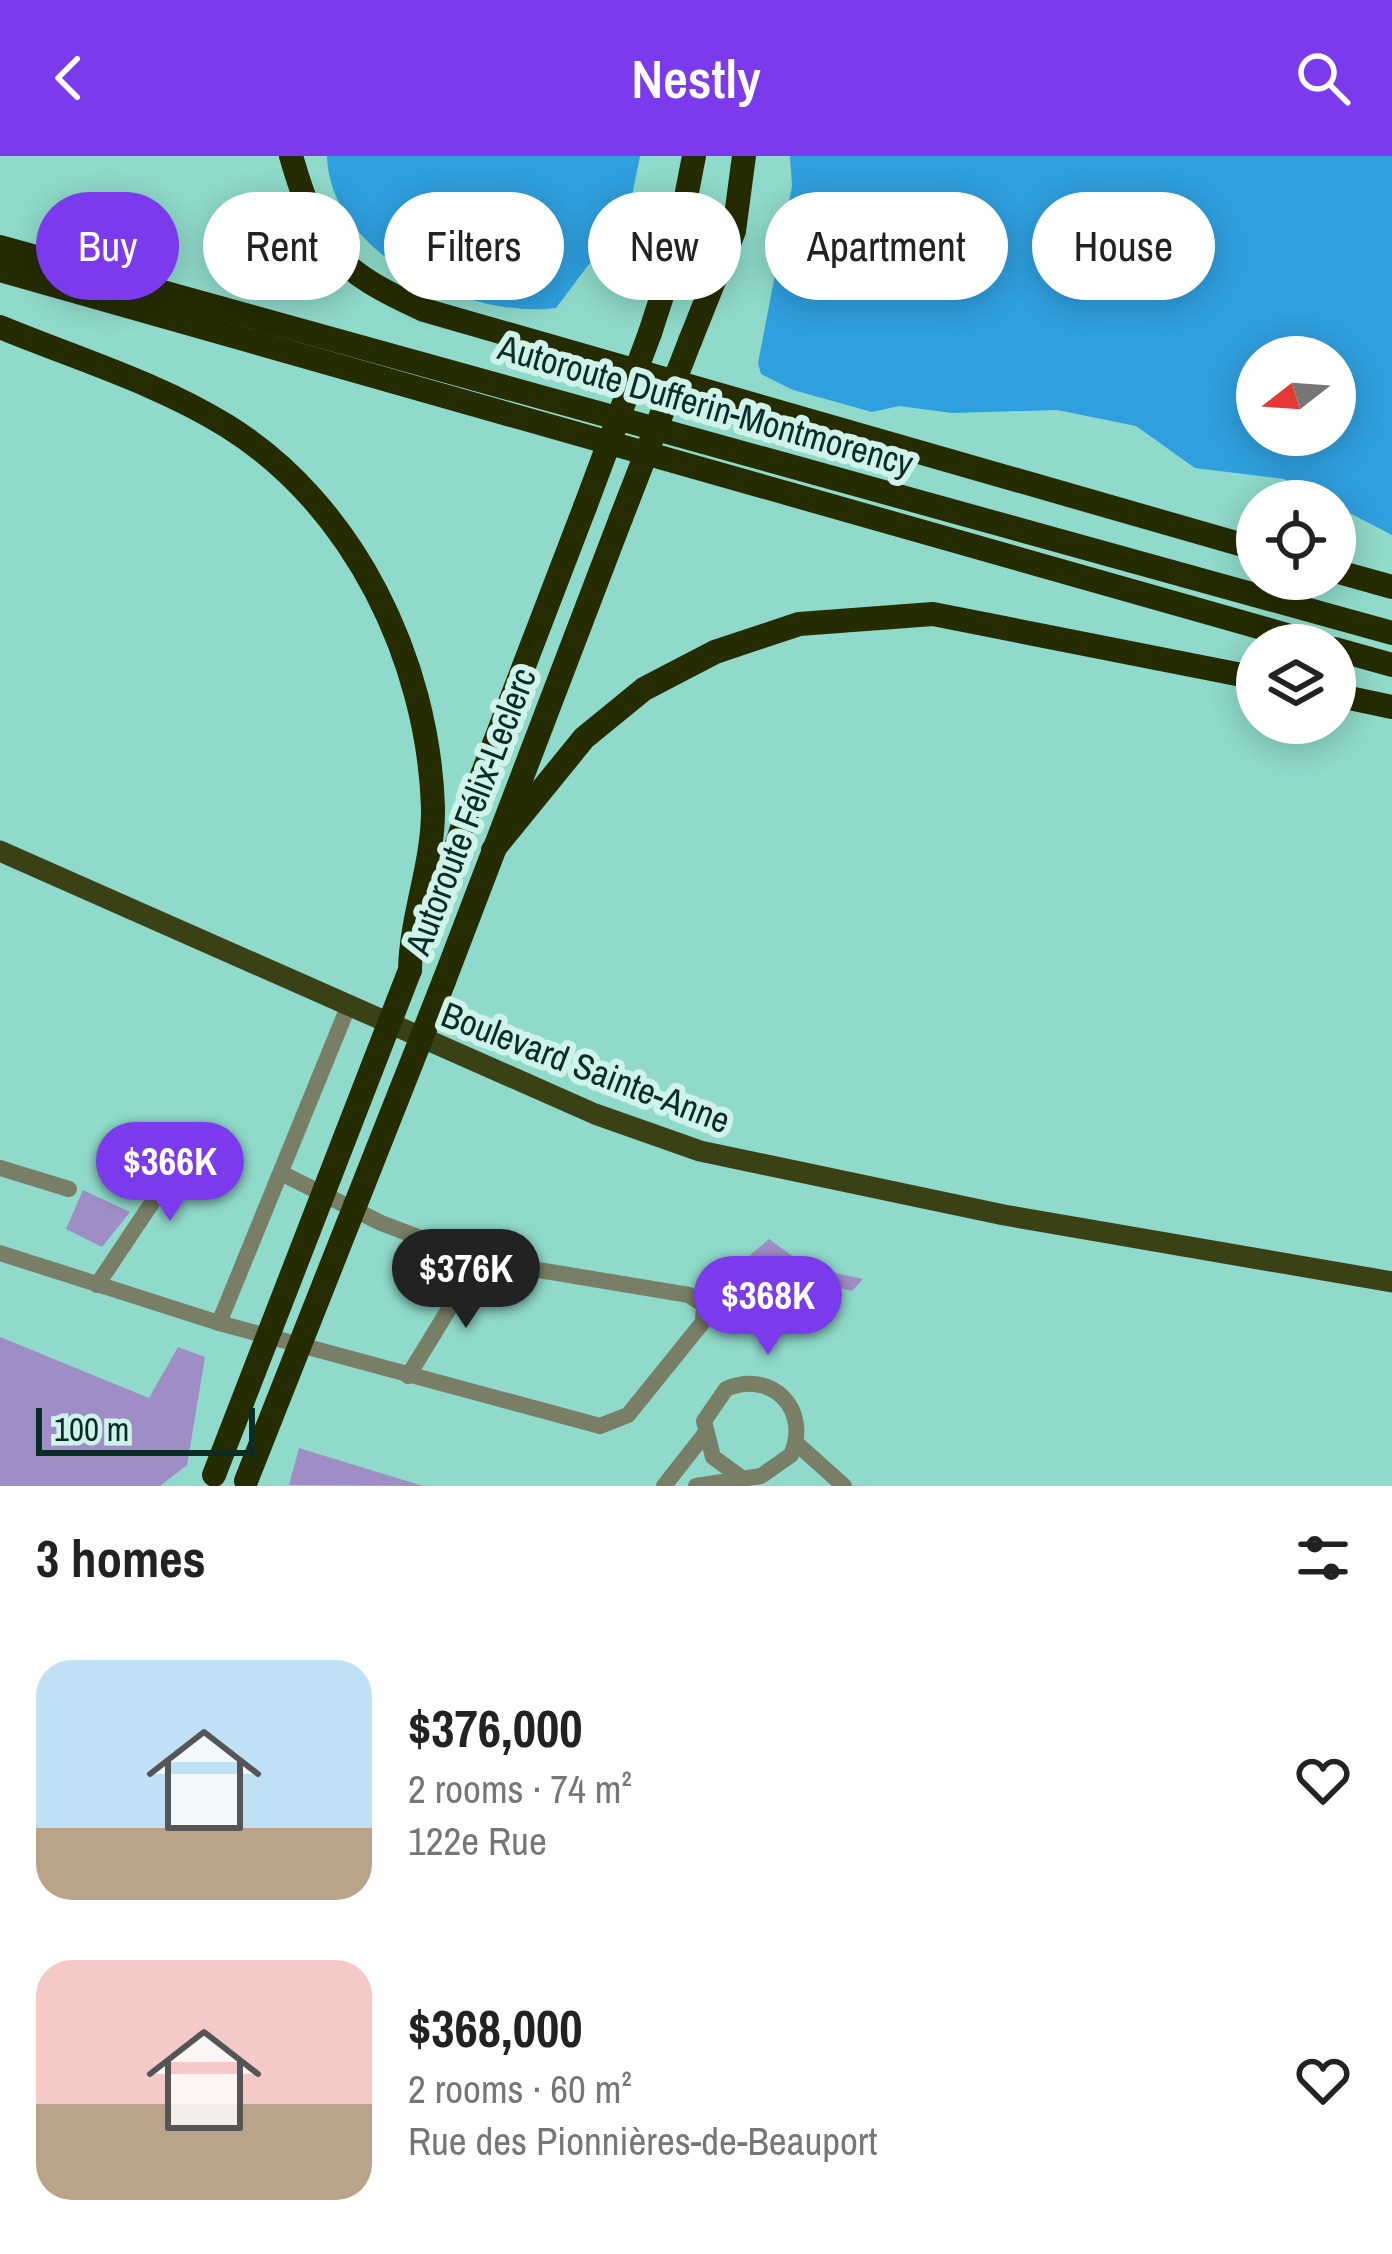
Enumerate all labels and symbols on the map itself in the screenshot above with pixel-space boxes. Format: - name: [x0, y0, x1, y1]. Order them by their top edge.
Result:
- street label: Autoroute Dufferin-Montmorency: [492, 322, 919, 487]
- north arrow: [1236, 336, 1356, 456]
- street label: Autoroute Félix-Leclerc: [393, 661, 547, 962]
- street label: Boulevard Sainte-Anne: [435, 990, 737, 1144]
- pin: $366K: [86, 1122, 254, 1224]
- pin: $376K: [382, 1229, 550, 1331]
- pin: $368K: [684, 1256, 852, 1358]
- scale bar: [36, 1402, 255, 1455]

